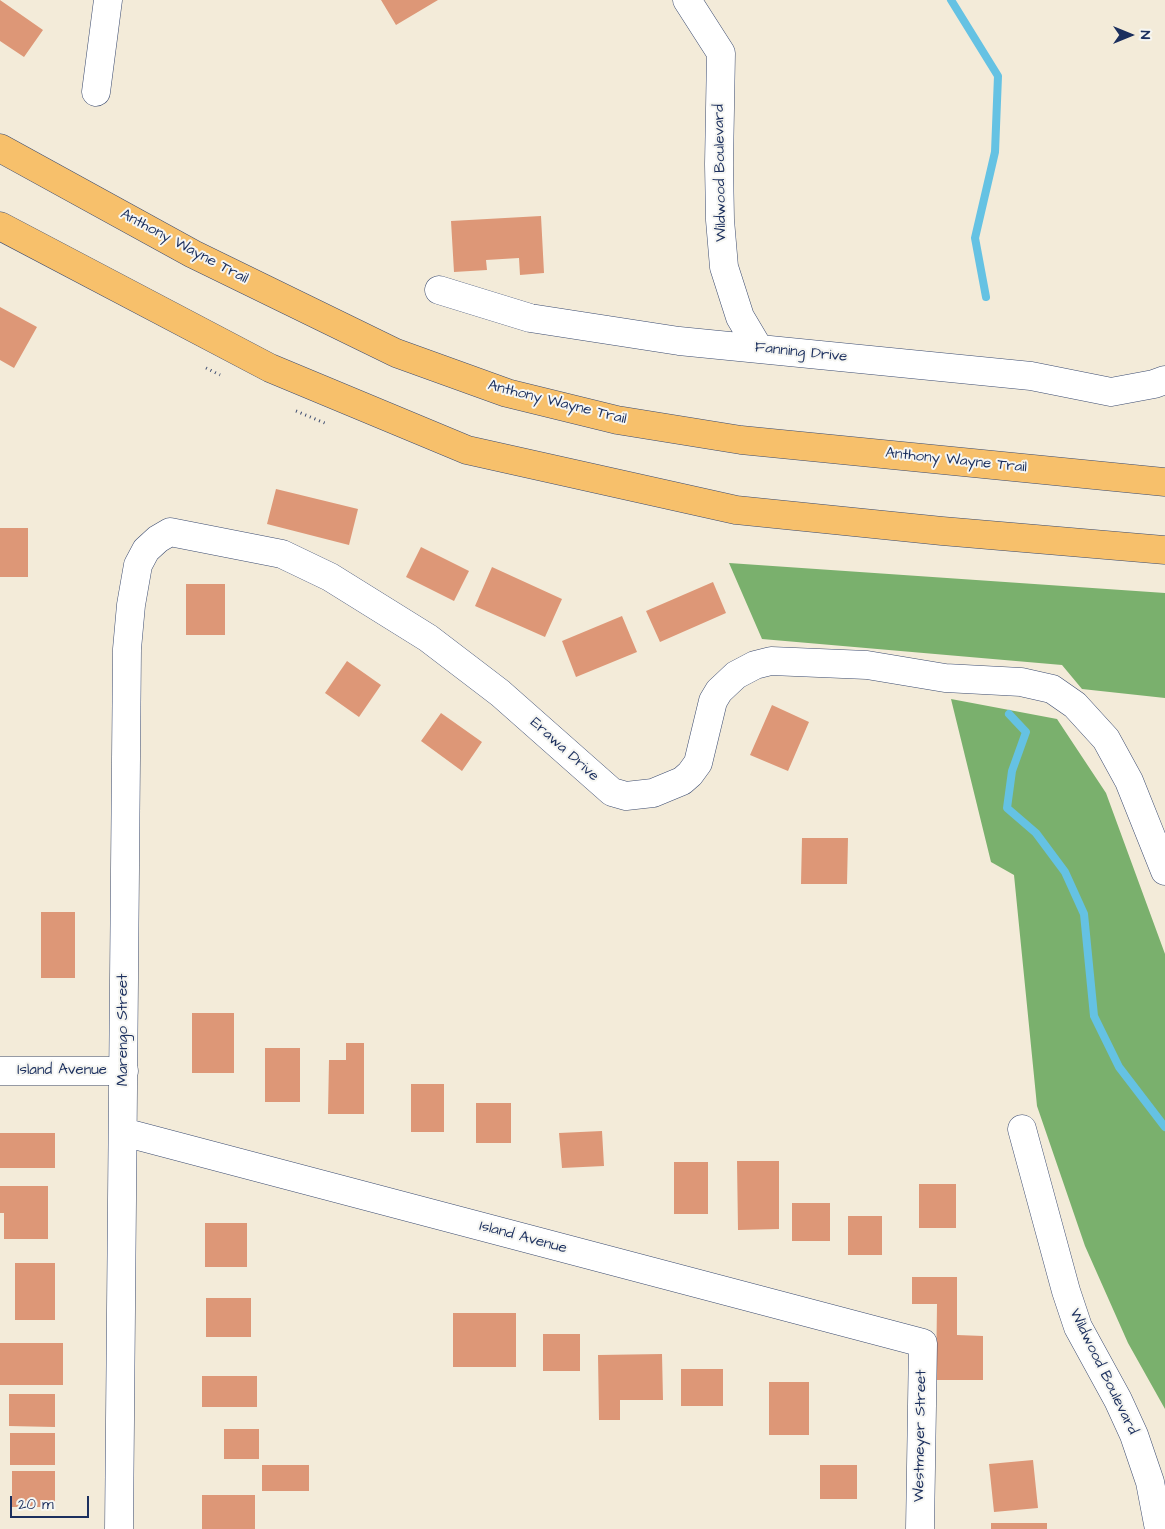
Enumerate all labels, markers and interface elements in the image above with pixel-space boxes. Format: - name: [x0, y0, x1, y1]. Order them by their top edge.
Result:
- north arrow: [1105, 10, 1155, 60]
- text: N: [1135, 31, 1155, 39]
- street label: Wildwood Boulevard: [711, 104, 731, 242]
- street label: Anthony Wayne Trail: [117, 206, 251, 288]
- street label: Fanning Drive: [754, 339, 848, 367]
- street label: Anthony Wayne Trail: [486, 377, 628, 429]
- street label: Anthony Wayne Trail: [884, 445, 1028, 477]
- street label: Erawa Drive: [526, 714, 602, 786]
- street label: Marengo Street: [115, 974, 133, 1086]
- street label: Island Avenue: [17, 1062, 107, 1080]
- street label: Island Avenue: [477, 1218, 569, 1258]
- street label: Wildwood Boulevard: [1065, 1306, 1141, 1438]
- street label: Westmeyer Street: [911, 1370, 931, 1502]
- scale bar: [12, 1486, 91, 1518]
- text: 20 m: [18, 1494, 54, 1515]

